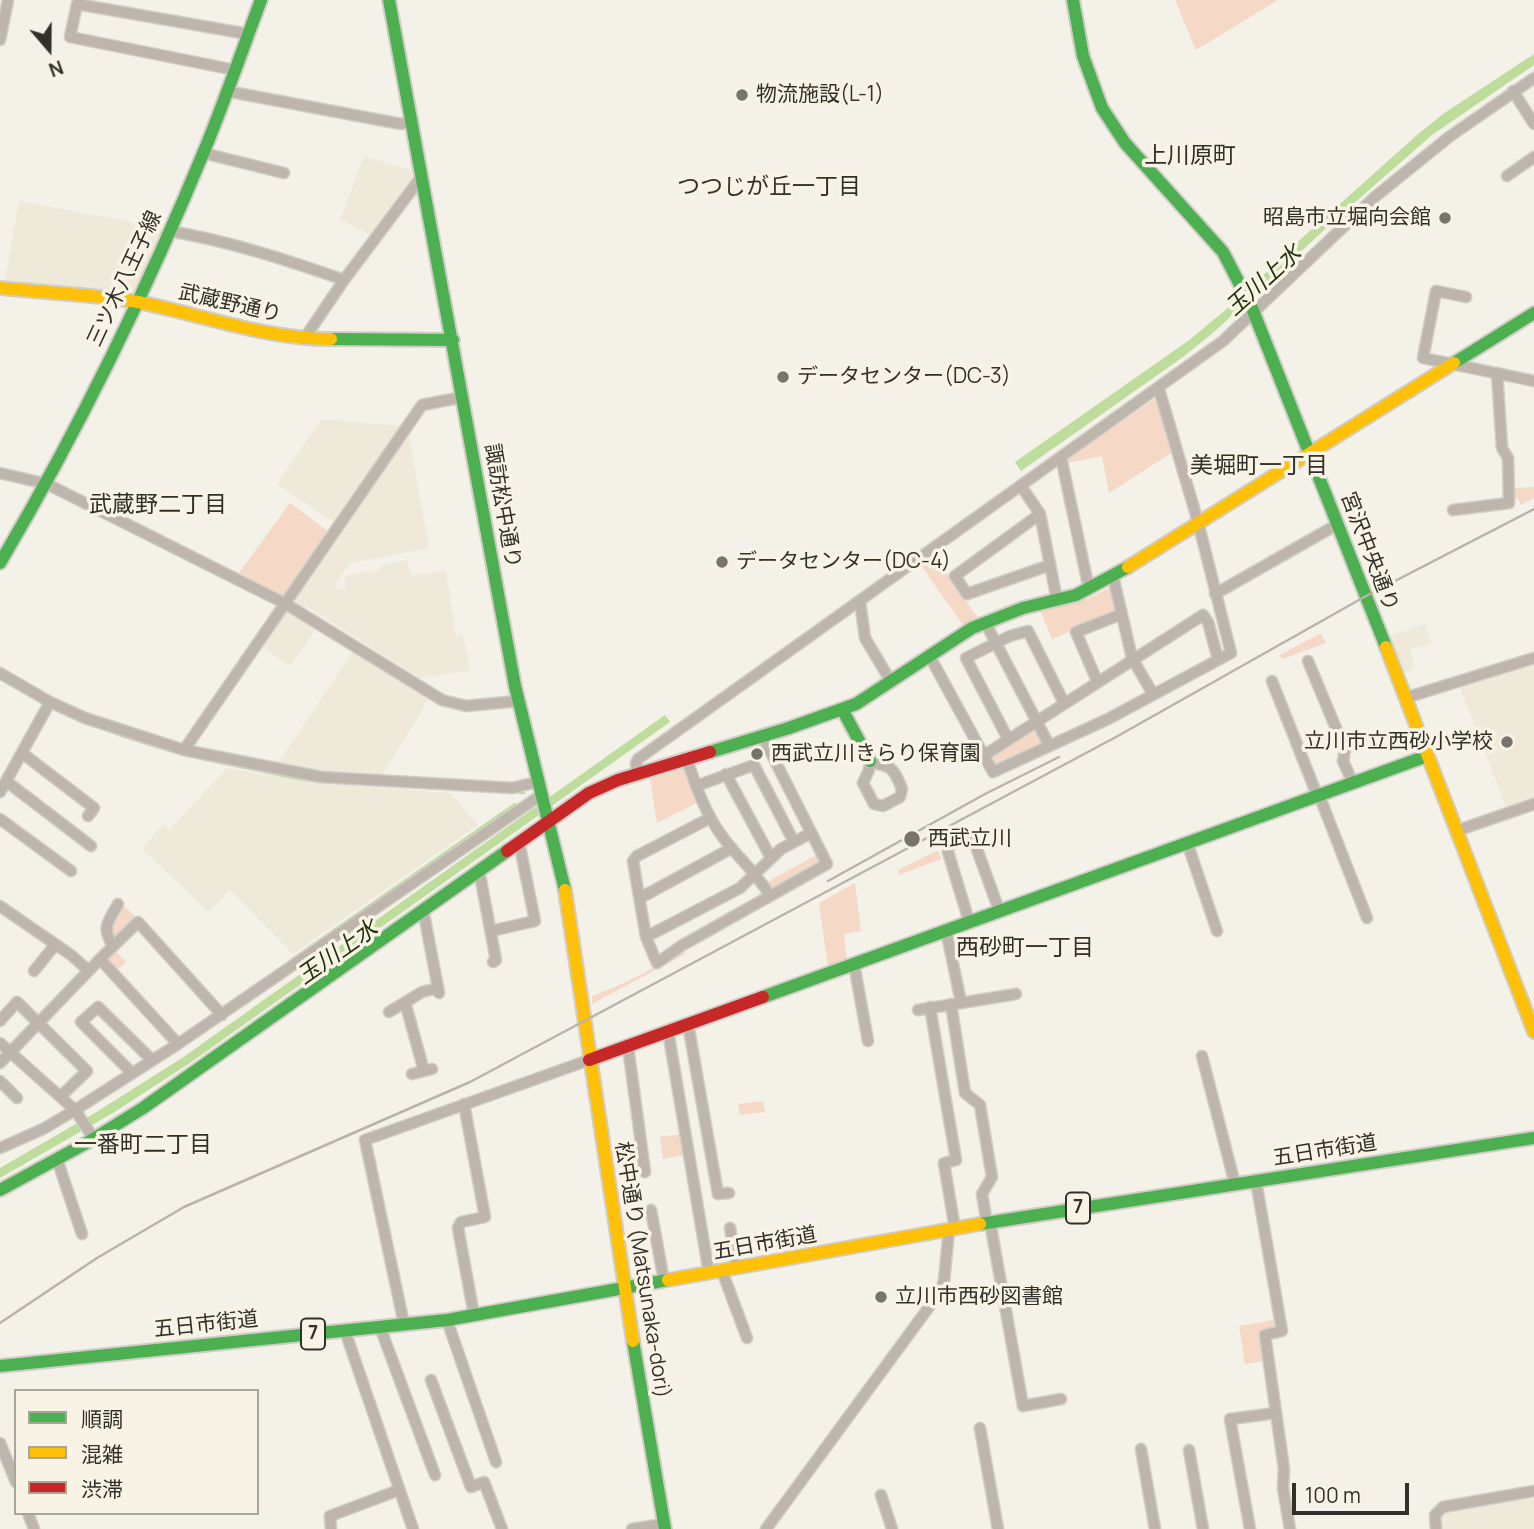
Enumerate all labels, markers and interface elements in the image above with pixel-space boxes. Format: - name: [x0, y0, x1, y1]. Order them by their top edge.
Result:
- north arrow: [14, 14, 84, 84]
- text: N: [45, 54, 67, 83]
- place label: 物流施設(L-1): [756, 82, 884, 108]
- marker: 物流施設(L-1): [734, 87, 750, 103]
- district label: 上川原町: [1144, 143, 1236, 171]
- district label: つつじが丘一丁目: [677, 174, 861, 202]
- place label: 昭島市立堀向会館: [1263, 205, 1431, 231]
- street label: 三ツ木八王子線: [83, 207, 167, 351]
- marker: 昭島市立堀向会館: [1437, 210, 1453, 226]
- water label: 玉川上水: [1221, 240, 1307, 322]
- street label: 武蔵野通り: [176, 280, 284, 328]
- place label: データセンター(DC-3): [797, 364, 1011, 390]
- marker: データセンター(DC-3): [775, 369, 791, 385]
- street label: 諏訪松中通り: [479, 442, 525, 570]
- district label: 美堀町一丁目: [1190, 453, 1328, 481]
- street label: 宮沢中央通り: [1335, 489, 1403, 615]
- district label: 武蔵野二丁目: [89, 492, 227, 520]
- place label: データセンター(DC-4): [736, 549, 951, 575]
- marker: データセンター(DC-4): [714, 554, 730, 570]
- place label: 立川市立西砂小学校: [1304, 729, 1493, 755]
- marker: 立川市立西砂小学校: [1499, 734, 1515, 750]
- place label: 西武立川きらり保育園: [771, 741, 981, 767]
- marker: 西武立川きらり保育園: [749, 746, 765, 762]
- place label: 西武立川: [928, 826, 1012, 852]
- marker: 西武立川: [902, 829, 922, 849]
- water label: 玉川上水: [292, 915, 384, 991]
- district label: 西砂町一丁目: [956, 935, 1094, 963]
- street label: 五日市街道: [1271, 1130, 1379, 1172]
- district label: 一番町二丁目: [74, 1132, 212, 1160]
- street label: 松中通り (Matsunaka-dori): [609, 1140, 675, 1400]
- road number: 7: [1066, 1192, 1090, 1224]
- street label: 五日市街道: [711, 1222, 819, 1266]
- place label: 立川市西砂図書館: [895, 1284, 1063, 1310]
- marker: 立川市西砂図書館: [873, 1289, 889, 1305]
- street label: 五日市街道: [152, 1307, 260, 1343]
- road number: 7: [301, 1318, 325, 1350]
- legend: [14, 1389, 259, 1515]
- text: 順調: [81, 1405, 123, 1433]
- text: 混雑: [81, 1440, 123, 1468]
- scale bar: [1296, 1470, 1413, 1514]
- text: 渋滞: [81, 1475, 123, 1503]
- text: 100 m: [1305, 1481, 1361, 1509]

